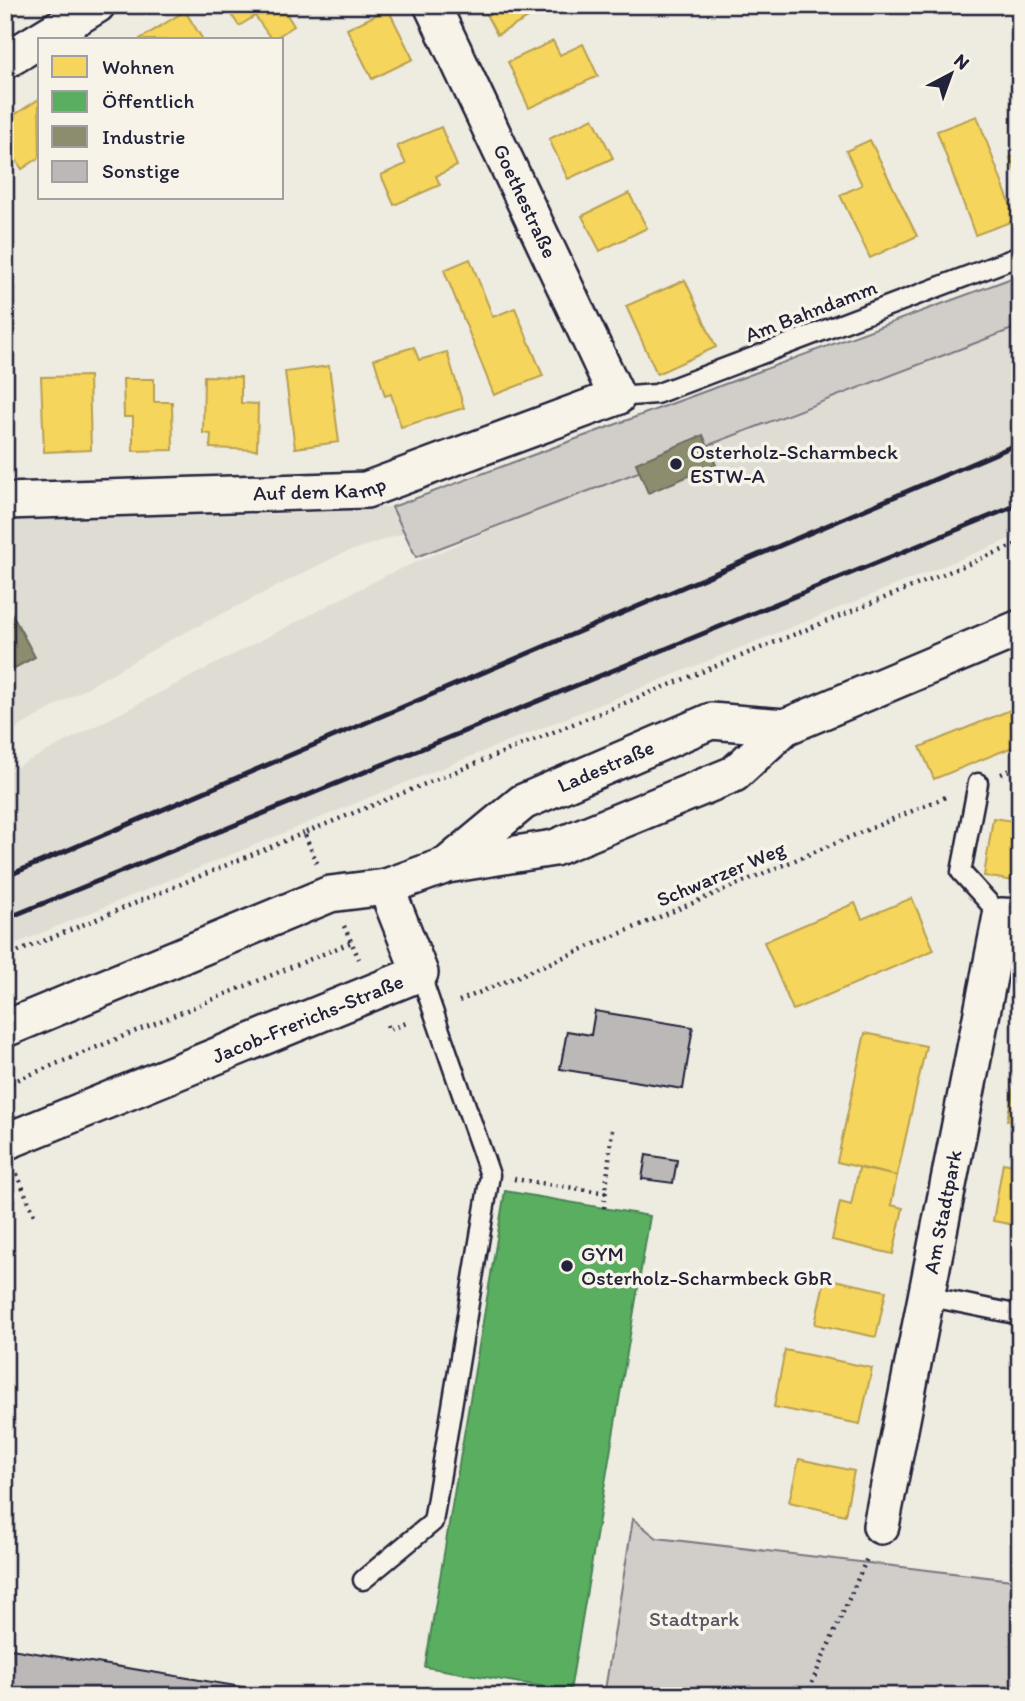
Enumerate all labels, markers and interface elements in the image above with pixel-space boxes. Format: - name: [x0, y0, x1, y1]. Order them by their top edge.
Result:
- legend: [38, 38, 284, 200]
- north arrow: [916, 38, 986, 108]
- text: N: [949, 49, 974, 74]
- text: Wohnen: [102, 54, 174, 79]
- text: Öffentlich: [102, 88, 194, 113]
- text: Industrie: [102, 124, 185, 149]
- street label: Goethestraße: [488, 140, 563, 262]
- text: Sonstige: [102, 158, 180, 183]
- street label: Am Bahndamm: [741, 274, 881, 347]
- place label: Osterholz-Scharmbeck ESTW-A: [690, 439, 898, 488]
- marker: Osterholz-Scharmbeck ESTW-A: [668, 456, 684, 472]
- street label: Auf dem Kamp: [253, 471, 389, 505]
- street label: Ladestraße: [554, 734, 658, 798]
- street label: Schwarzer Weg: [653, 835, 789, 912]
- street label: Jacob-Frerichs-Straße: [208, 968, 407, 1068]
- street label: Am Stadtpark: [918, 1148, 967, 1276]
- place label: GYM Osterholz-Scharmbeck GbR: [581, 1241, 832, 1290]
- marker: GYM Osterholz-Scharmbeck GbR: [559, 1258, 575, 1274]
- park label: Stadtpark: [649, 1606, 739, 1631]

